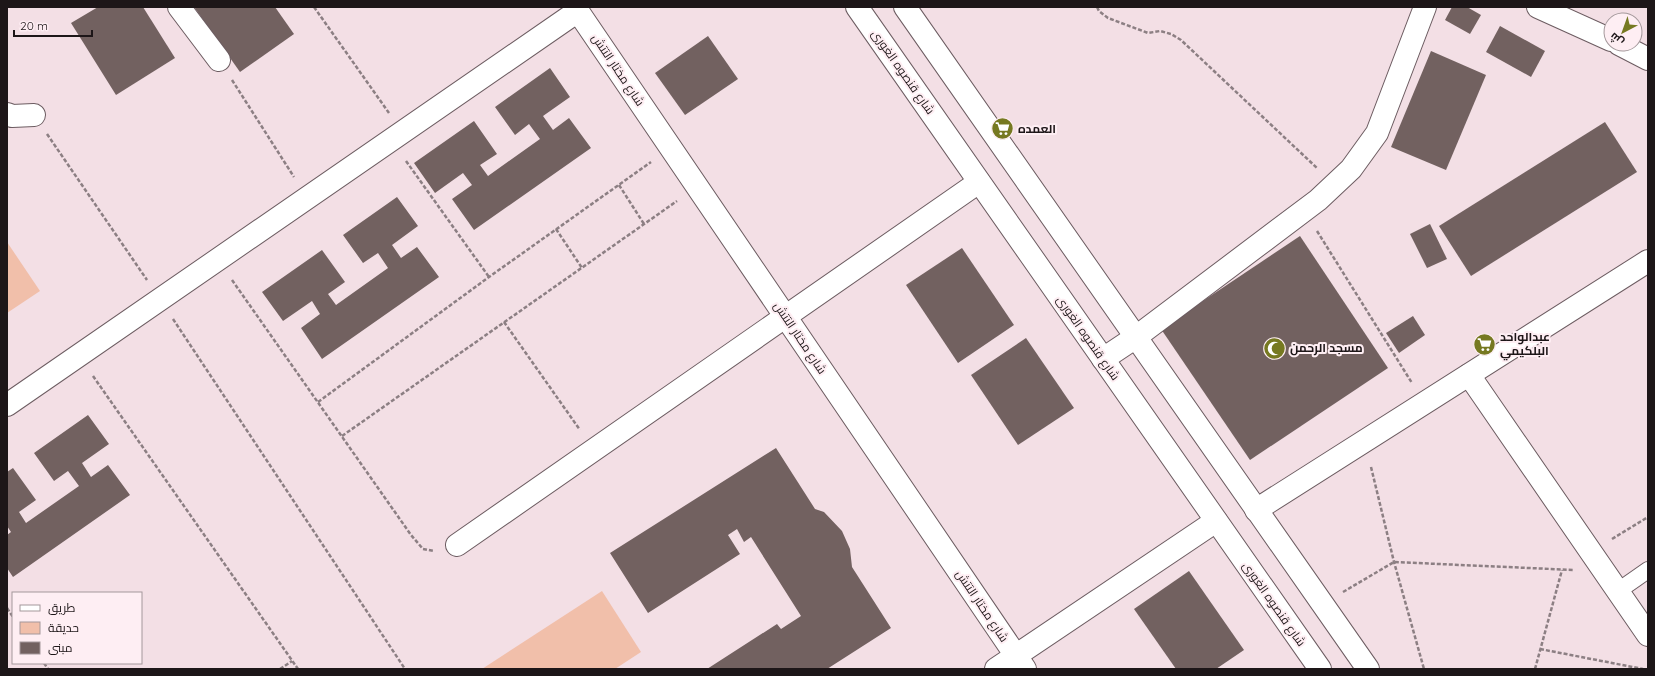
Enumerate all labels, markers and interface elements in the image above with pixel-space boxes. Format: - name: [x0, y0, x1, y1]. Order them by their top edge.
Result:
- scale bar: [14, 12, 92, 38]
- north arrow: [1603, 12, 1643, 52]
- text: 20 m: [20, 18, 48, 33]
- street label: شارع قنصوه الغورى: [868, 27, 938, 118]
- text: ش: [1607, 30, 1626, 49]
- street label: شارع مختار التتش: [588, 31, 648, 109]
- supermarket icon: العمده: [990, 116, 1016, 142]
- place label: العمده: [1018, 121, 1056, 136]
- street label: شارع قنصوه الغورى: [1053, 293, 1123, 384]
- street label: شارع مختار التتش: [770, 299, 830, 377]
- place label: عبدالواحد البلكيمي: [1500, 329, 1550, 361]
- supermarket icon: عبدالواحد البلكيمي: [1471, 331, 1497, 357]
- mosque icon: مسجد الرحمن: [1262, 335, 1288, 361]
- place label: مسجد الرحمن: [1290, 340, 1363, 356]
- street label: شارع قنصوه الغورى: [1239, 559, 1309, 650]
- street label: شارع مختار التتش: [952, 567, 1012, 645]
- legend: [12, 592, 142, 664]
- text: طريق: [48, 600, 76, 615]
- text: حديقة: [48, 620, 79, 635]
- text: مبنى: [48, 640, 73, 655]

